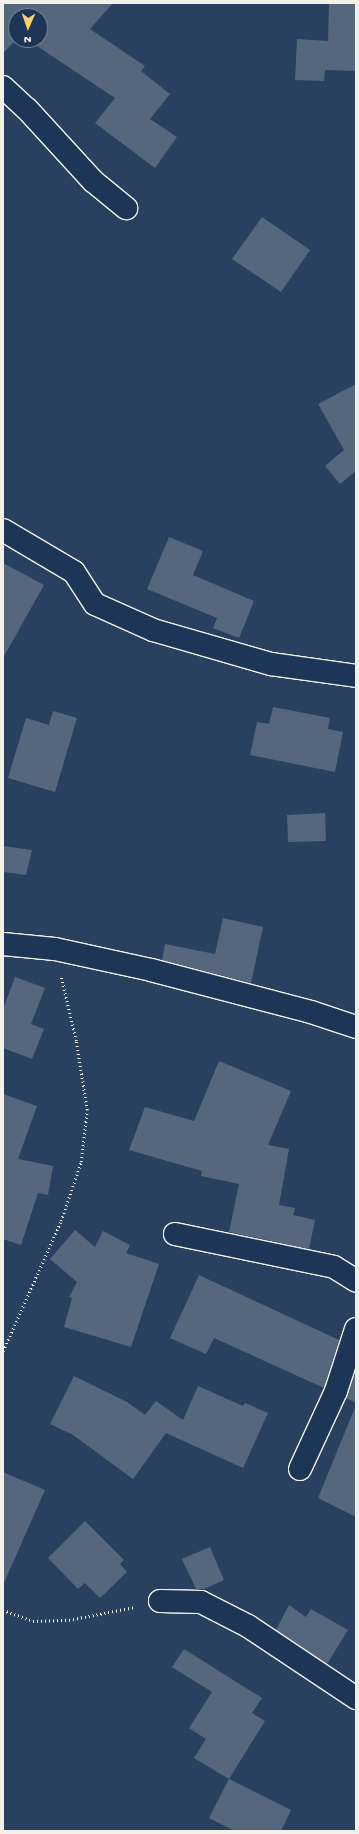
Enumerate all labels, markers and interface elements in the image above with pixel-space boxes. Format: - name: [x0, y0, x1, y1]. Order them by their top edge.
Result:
- north arrow: [8, 8, 48, 48]
- text: N: [24, 33, 31, 45]

